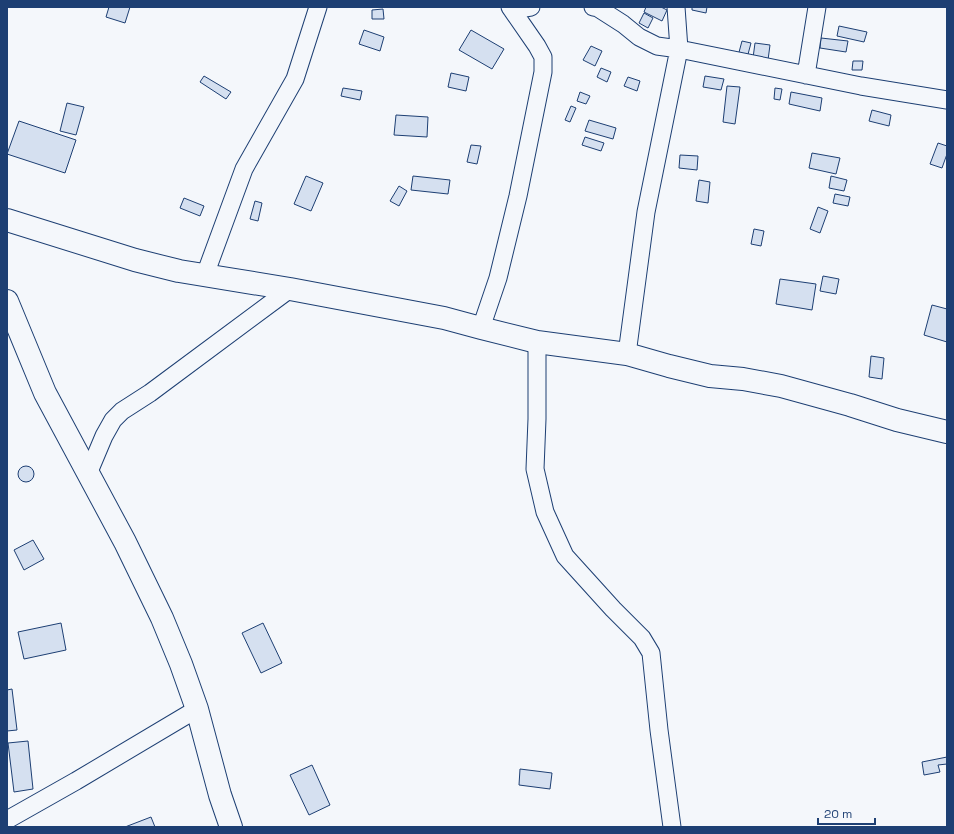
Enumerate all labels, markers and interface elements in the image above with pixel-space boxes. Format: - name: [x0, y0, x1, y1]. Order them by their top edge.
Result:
- scale bar: [818, 800, 875, 826]
- text: 20 m: [824, 806, 852, 822]

